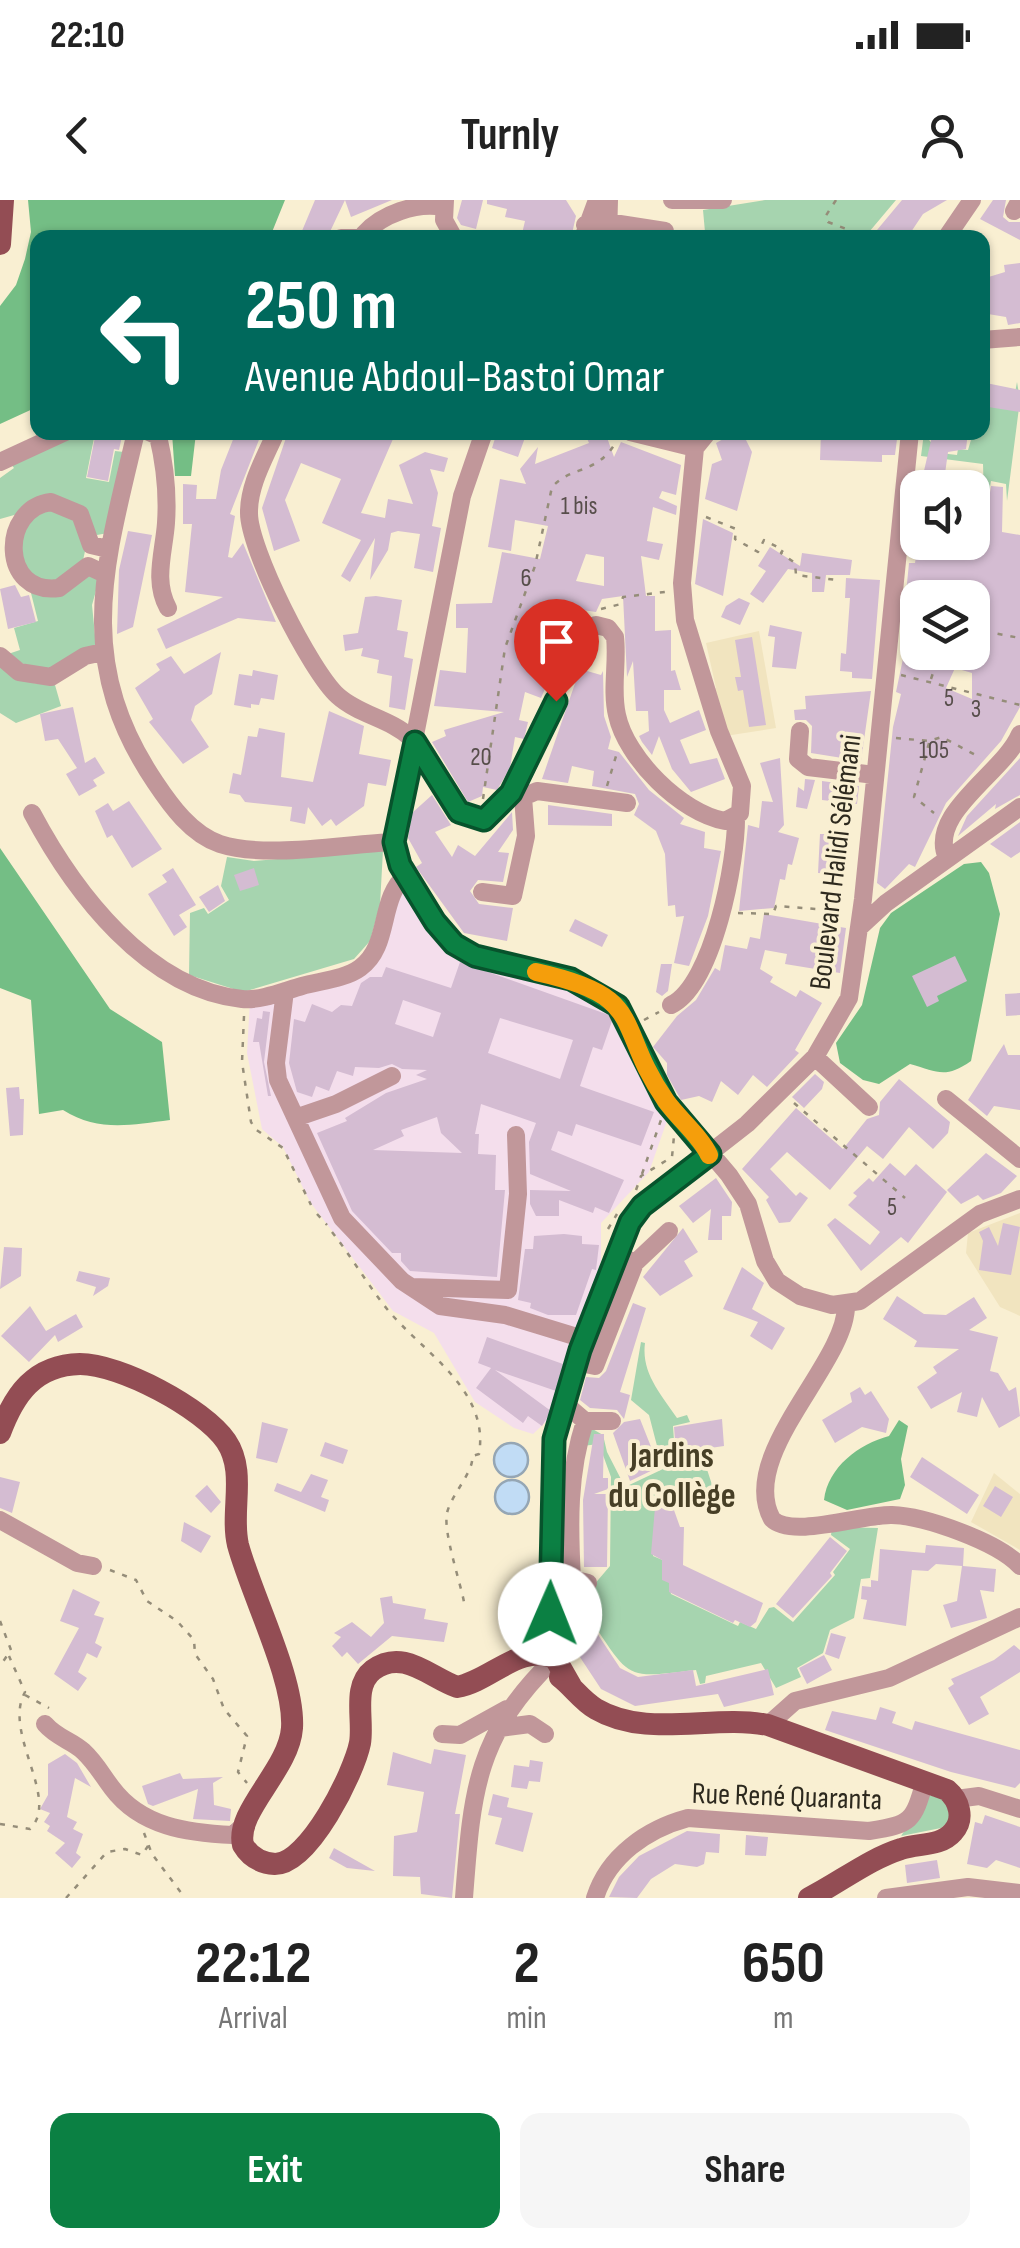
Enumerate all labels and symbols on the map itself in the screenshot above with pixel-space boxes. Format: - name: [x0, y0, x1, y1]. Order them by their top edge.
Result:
- house number: 1 bis: [561, 491, 597, 522]
- house number: 6: [521, 563, 531, 594]
- pin: [514, 599, 599, 702]
- house number: 5: [944, 683, 954, 714]
- house number: 3: [971, 694, 981, 725]
- street label: Boulevard Halidi Sélémani: [802, 732, 870, 992]
- house number: 105: [919, 735, 949, 766]
- house number: 20: [470, 742, 492, 773]
- house number: 5: [887, 1192, 897, 1223]
- district label: Jardins du Collège: [608, 1435, 736, 1518]
- position arrow: [498, 1562, 602, 1666]
- street label: Rue René Quaranta: [691, 1776, 883, 1818]

